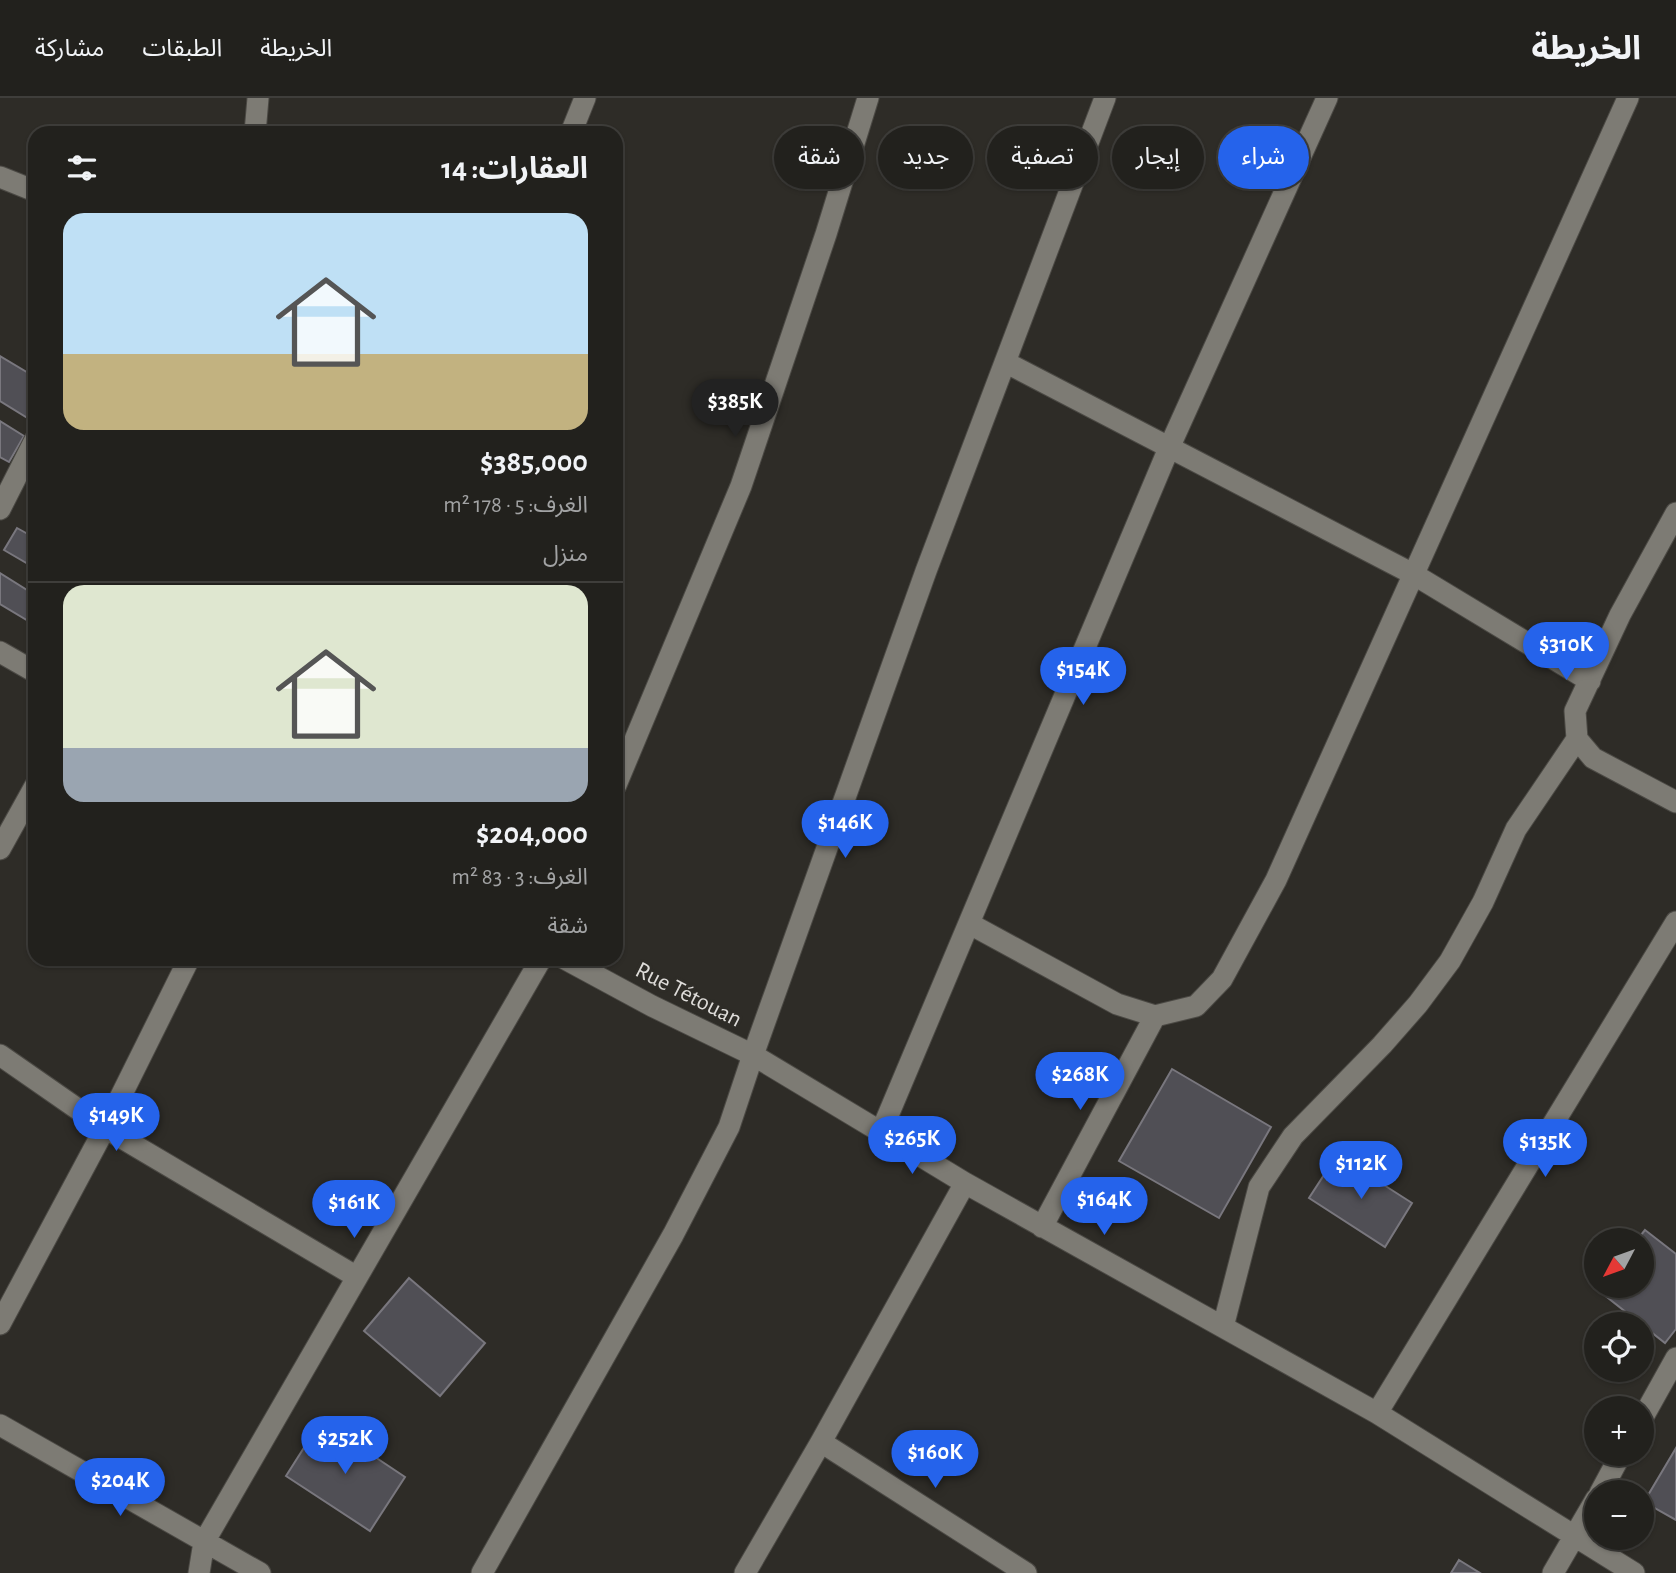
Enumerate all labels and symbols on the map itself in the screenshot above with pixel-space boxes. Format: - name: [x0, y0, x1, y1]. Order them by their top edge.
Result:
- pin: $385K: [686, 380, 784, 439]
- pin: $310K: [1517, 622, 1615, 682]
- pin: $154K: [1034, 648, 1132, 707]
- pin: $146K: [796, 800, 894, 860]
- street label: Rue Tétouan: [631, 958, 746, 1032]
- pin: $268K: [1031, 1052, 1129, 1112]
- pin: $149K: [67, 1094, 165, 1153]
- pin: $265K: [863, 1116, 961, 1176]
- pin: $135K: [1496, 1119, 1594, 1179]
- pin: $112K: [1312, 1142, 1410, 1201]
- pin: $164K: [1055, 1178, 1153, 1237]
- pin: $161K: [305, 1180, 403, 1240]
- north arrow: [1584, 1228, 1654, 1298]
- pin: $252K: [296, 1416, 394, 1476]
- pin: $160K: [886, 1430, 984, 1490]
- pin: $204K: [71, 1458, 169, 1518]

